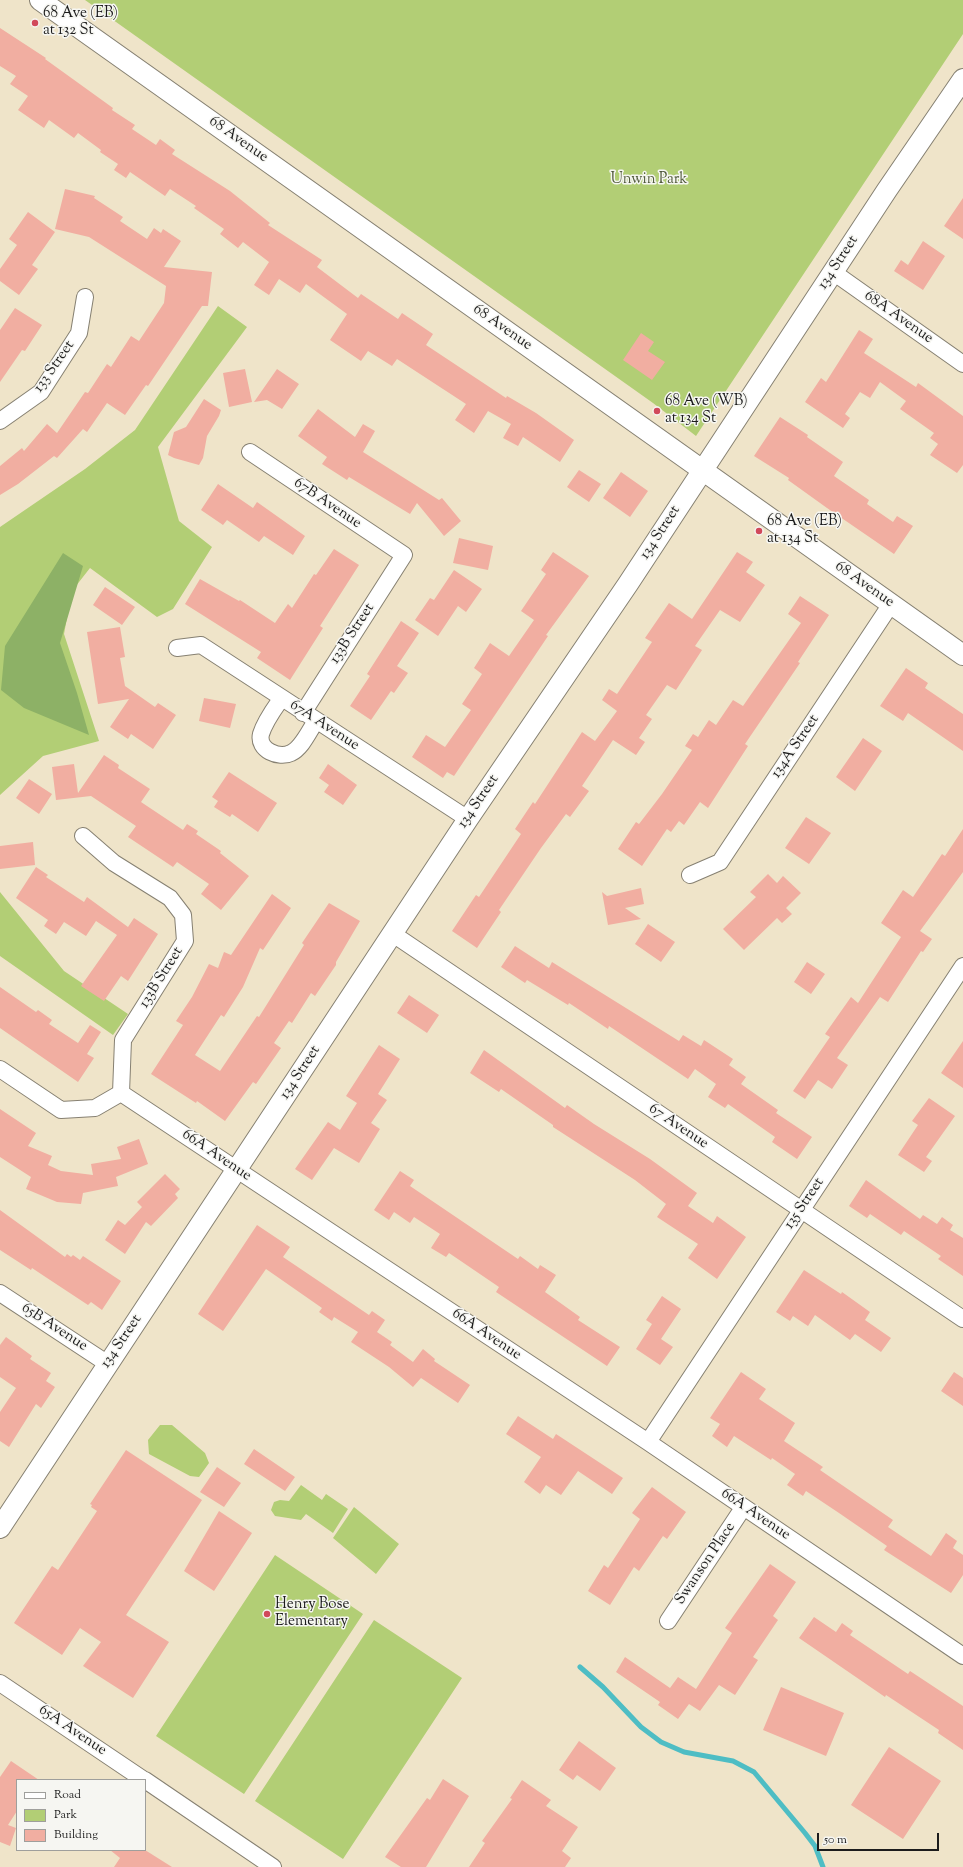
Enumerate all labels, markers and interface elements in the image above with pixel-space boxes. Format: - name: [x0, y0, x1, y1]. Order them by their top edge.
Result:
- place label: 68 Ave (EB) at 132 St: [43, 5, 118, 40]
- marker: 68 Ave (EB) at 132 St: [30, 18, 40, 28]
- street label: 68 Avenue: [205, 113, 271, 167]
- park label: Unwin Park: [611, 171, 687, 189]
- street label: 134 Street: [815, 233, 863, 293]
- street label: 68A Avenue: [860, 288, 936, 348]
- street label: 68 Avenue: [469, 301, 535, 355]
- street label: 133 Street: [31, 338, 79, 396]
- place label: 68 Ave (WB) at 134 St: [665, 393, 748, 428]
- marker: 68 Ave (WB) at 134 St: [652, 406, 662, 416]
- street label: 67B Avenue: [290, 475, 364, 533]
- street label: 134 Street: [637, 503, 685, 563]
- place label: 68 Ave (EB) at 134 St: [767, 513, 842, 548]
- marker: 68 Ave (EB) at 134 St: [754, 526, 764, 536]
- street label: 68 Avenue: [831, 558, 897, 612]
- street label: 133B Street: [327, 600, 379, 668]
- street label: 67A Avenue: [286, 697, 362, 755]
- street label: 134A Street: [768, 712, 824, 782]
- street label: 134 Street: [455, 772, 503, 832]
- street label: 133B Street: [136, 944, 188, 1012]
- street label: 134 Street: [277, 1043, 325, 1103]
- street label: 67 Avenue: [645, 1100, 711, 1154]
- street label: 66A Avenue: [178, 1126, 254, 1186]
- street label: 135 Street: [781, 1175, 829, 1233]
- street label: 65B Avenue: [18, 1300, 90, 1356]
- street label: 66A Avenue: [448, 1305, 524, 1365]
- street label: 134 Street: [98, 1312, 146, 1372]
- street label: 66A Avenue: [717, 1485, 793, 1545]
- street label: Swanson Place: [672, 1519, 740, 1609]
- place label: Henry Bose Elementary: [275, 1596, 349, 1631]
- marker: Henry Bose Elementary: [262, 1609, 272, 1619]
- street label: 65A Avenue: [35, 1702, 109, 1760]
- legend: [16, 1779, 146, 1851]
- text: Road: [54, 1786, 81, 1804]
- text: Park: [54, 1806, 77, 1824]
- scale bar: [819, 1825, 941, 1851]
- text: Building: [54, 1826, 98, 1844]
- text: 50 m: [824, 1831, 847, 1849]

